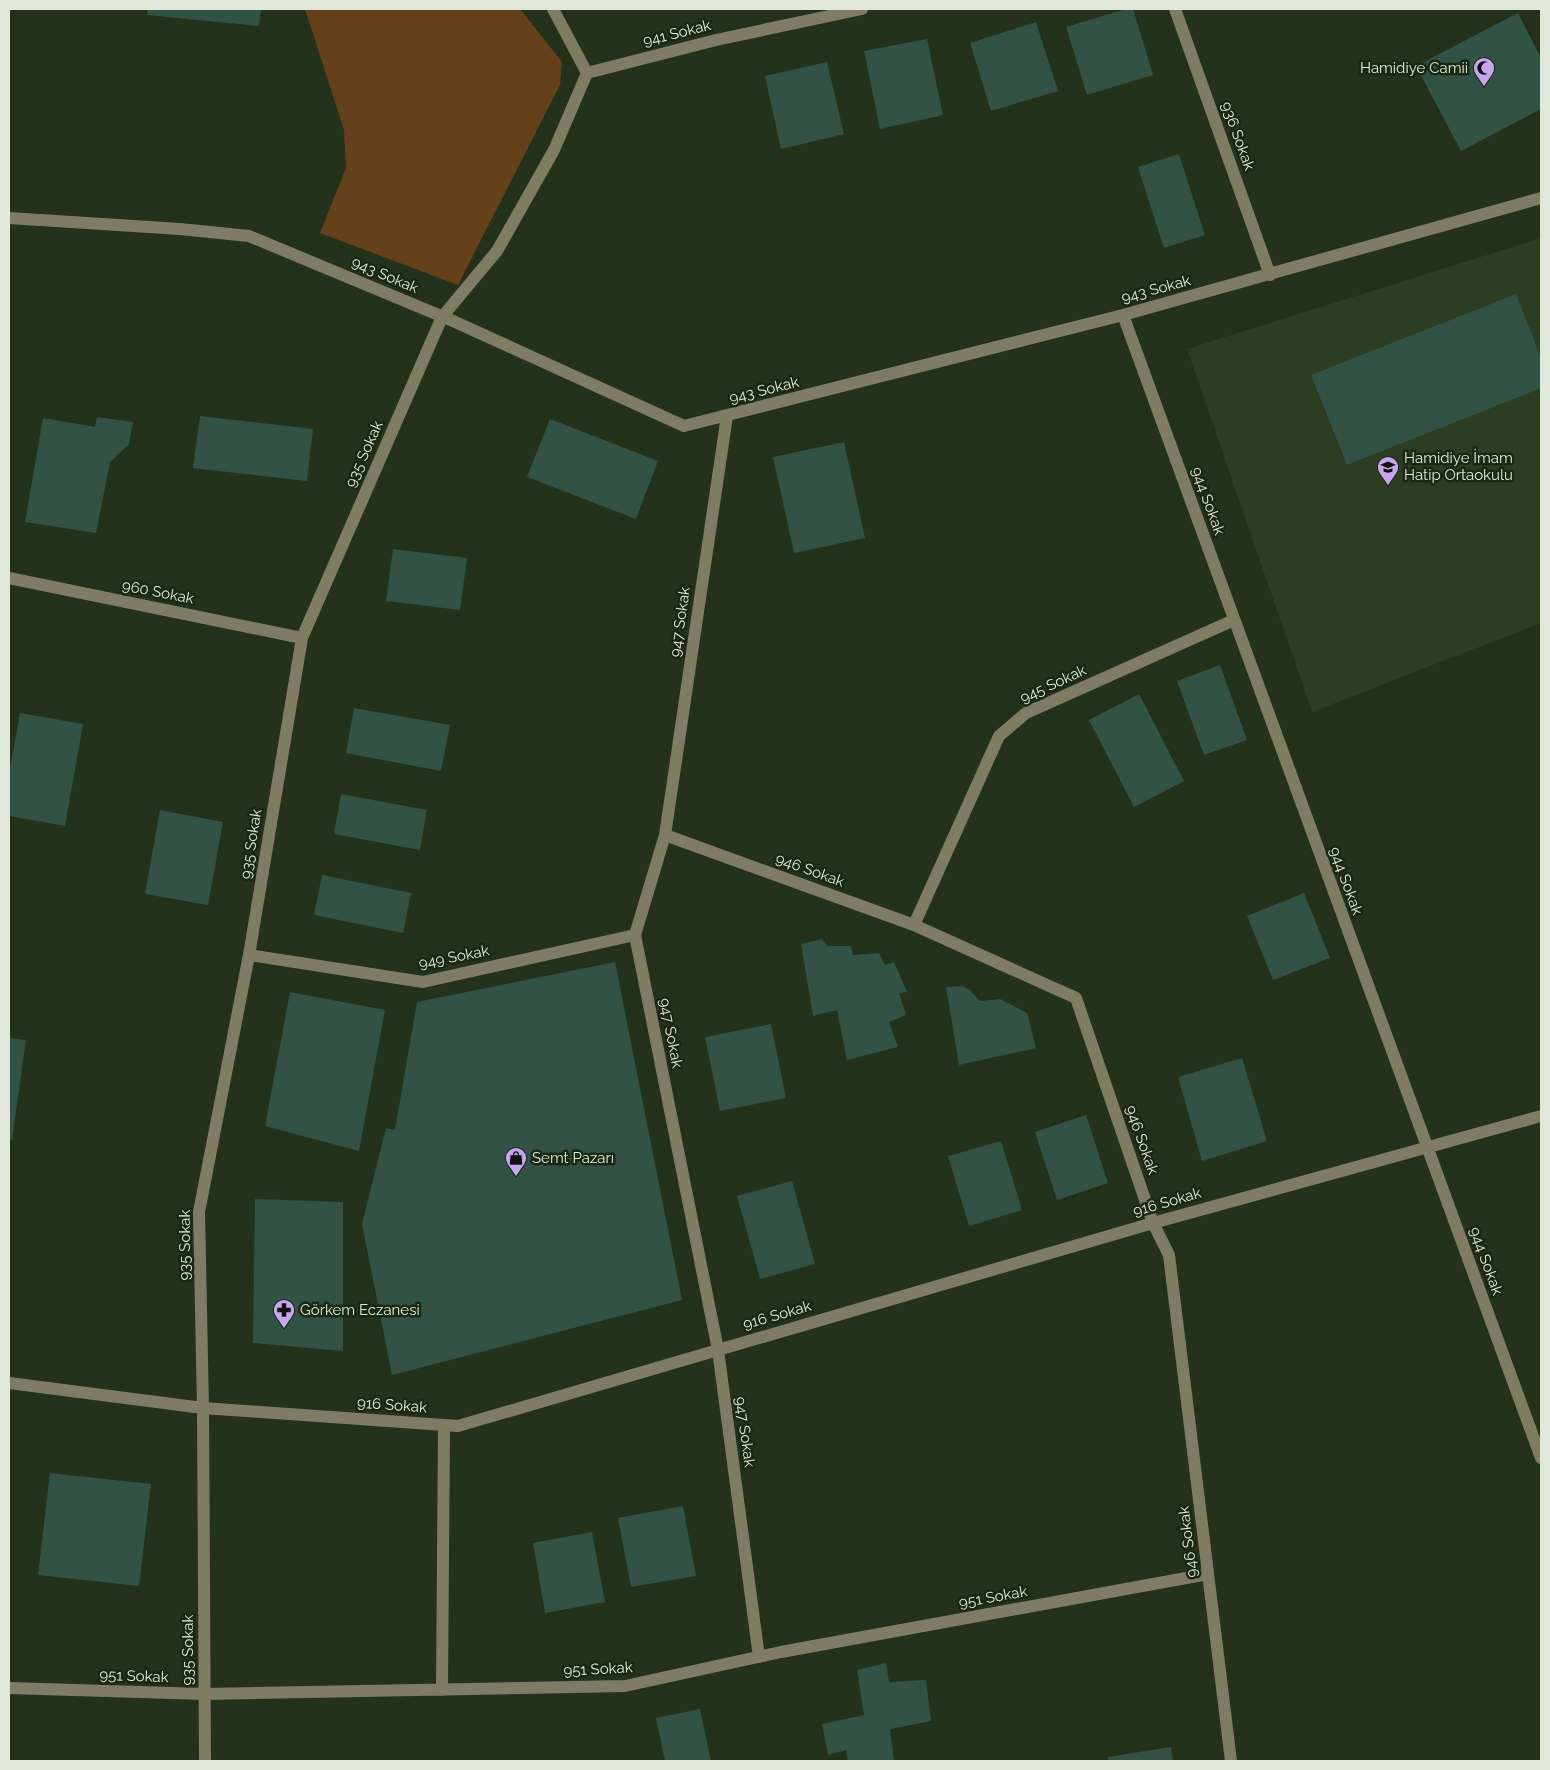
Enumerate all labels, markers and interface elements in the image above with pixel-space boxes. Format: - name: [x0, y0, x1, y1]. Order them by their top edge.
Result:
- street label: 941 Sokak: [641, 16, 713, 50]
- mosque icon: Hamidiye Camii: [1472, 56, 1496, 87]
- place label: Hamidiye Camii: [1360, 59, 1468, 77]
- street label: 936 Sokak: [1217, 99, 1259, 173]
- street label: 943 Sokak: [349, 253, 421, 297]
- street label: 943 Sokak: [1119, 271, 1193, 307]
- street label: 943 Sokak: [727, 373, 801, 407]
- street label: 935 Sokak: [341, 418, 387, 490]
- place label: Hamidiye İmam Hatip Ortaokulu: [1404, 448, 1513, 484]
- school or university icon: Hamidiye İmam Hatip Ortaokulu: [1376, 455, 1400, 486]
- street label: 944 Sokak: [1187, 465, 1229, 538]
- street label: 960 Sokak: [120, 576, 196, 608]
- street label: 947 Sokak: [666, 586, 694, 658]
- street label: 945 Sokak: [1017, 661, 1089, 707]
- street label: 935 Sokak: [237, 808, 265, 880]
- street label: 944 Sokak: [1325, 845, 1367, 918]
- street label: 946 Sokak: [773, 849, 847, 891]
- street label: 949 Sokak: [417, 941, 491, 973]
- street label: 947 Sokak: [655, 997, 687, 1070]
- street label: 946 Sokak: [1122, 1103, 1162, 1177]
- shop icon: Semt Pazarı: [504, 1146, 528, 1177]
- place label: Semt Pazarı: [532, 1149, 614, 1167]
- street label: 916 Sokak: [1131, 1184, 1203, 1220]
- street label: 935 Sokak: [176, 1210, 194, 1280]
- street label: 944 Sokak: [1465, 1225, 1507, 1298]
- street label: 916 Sokak: [741, 1297, 813, 1333]
- pharmacy icon: Görkem Eczanesi: [272, 1298, 296, 1329]
- place label: Görkem Eczanesi: [300, 1301, 420, 1319]
- street label: 916 Sokak: [356, 1394, 428, 1416]
- street label: 947 Sokak: [731, 1396, 759, 1468]
- street label: 946 Sokak: [1175, 1505, 1201, 1579]
- street label: 951 Sokak: [957, 1582, 1029, 1612]
- street label: 935 Sokak: [179, 1615, 197, 1685]
- street label: 951 Sokak: [563, 1658, 633, 1680]
- street label: 951 Sokak: [99, 1666, 169, 1686]

